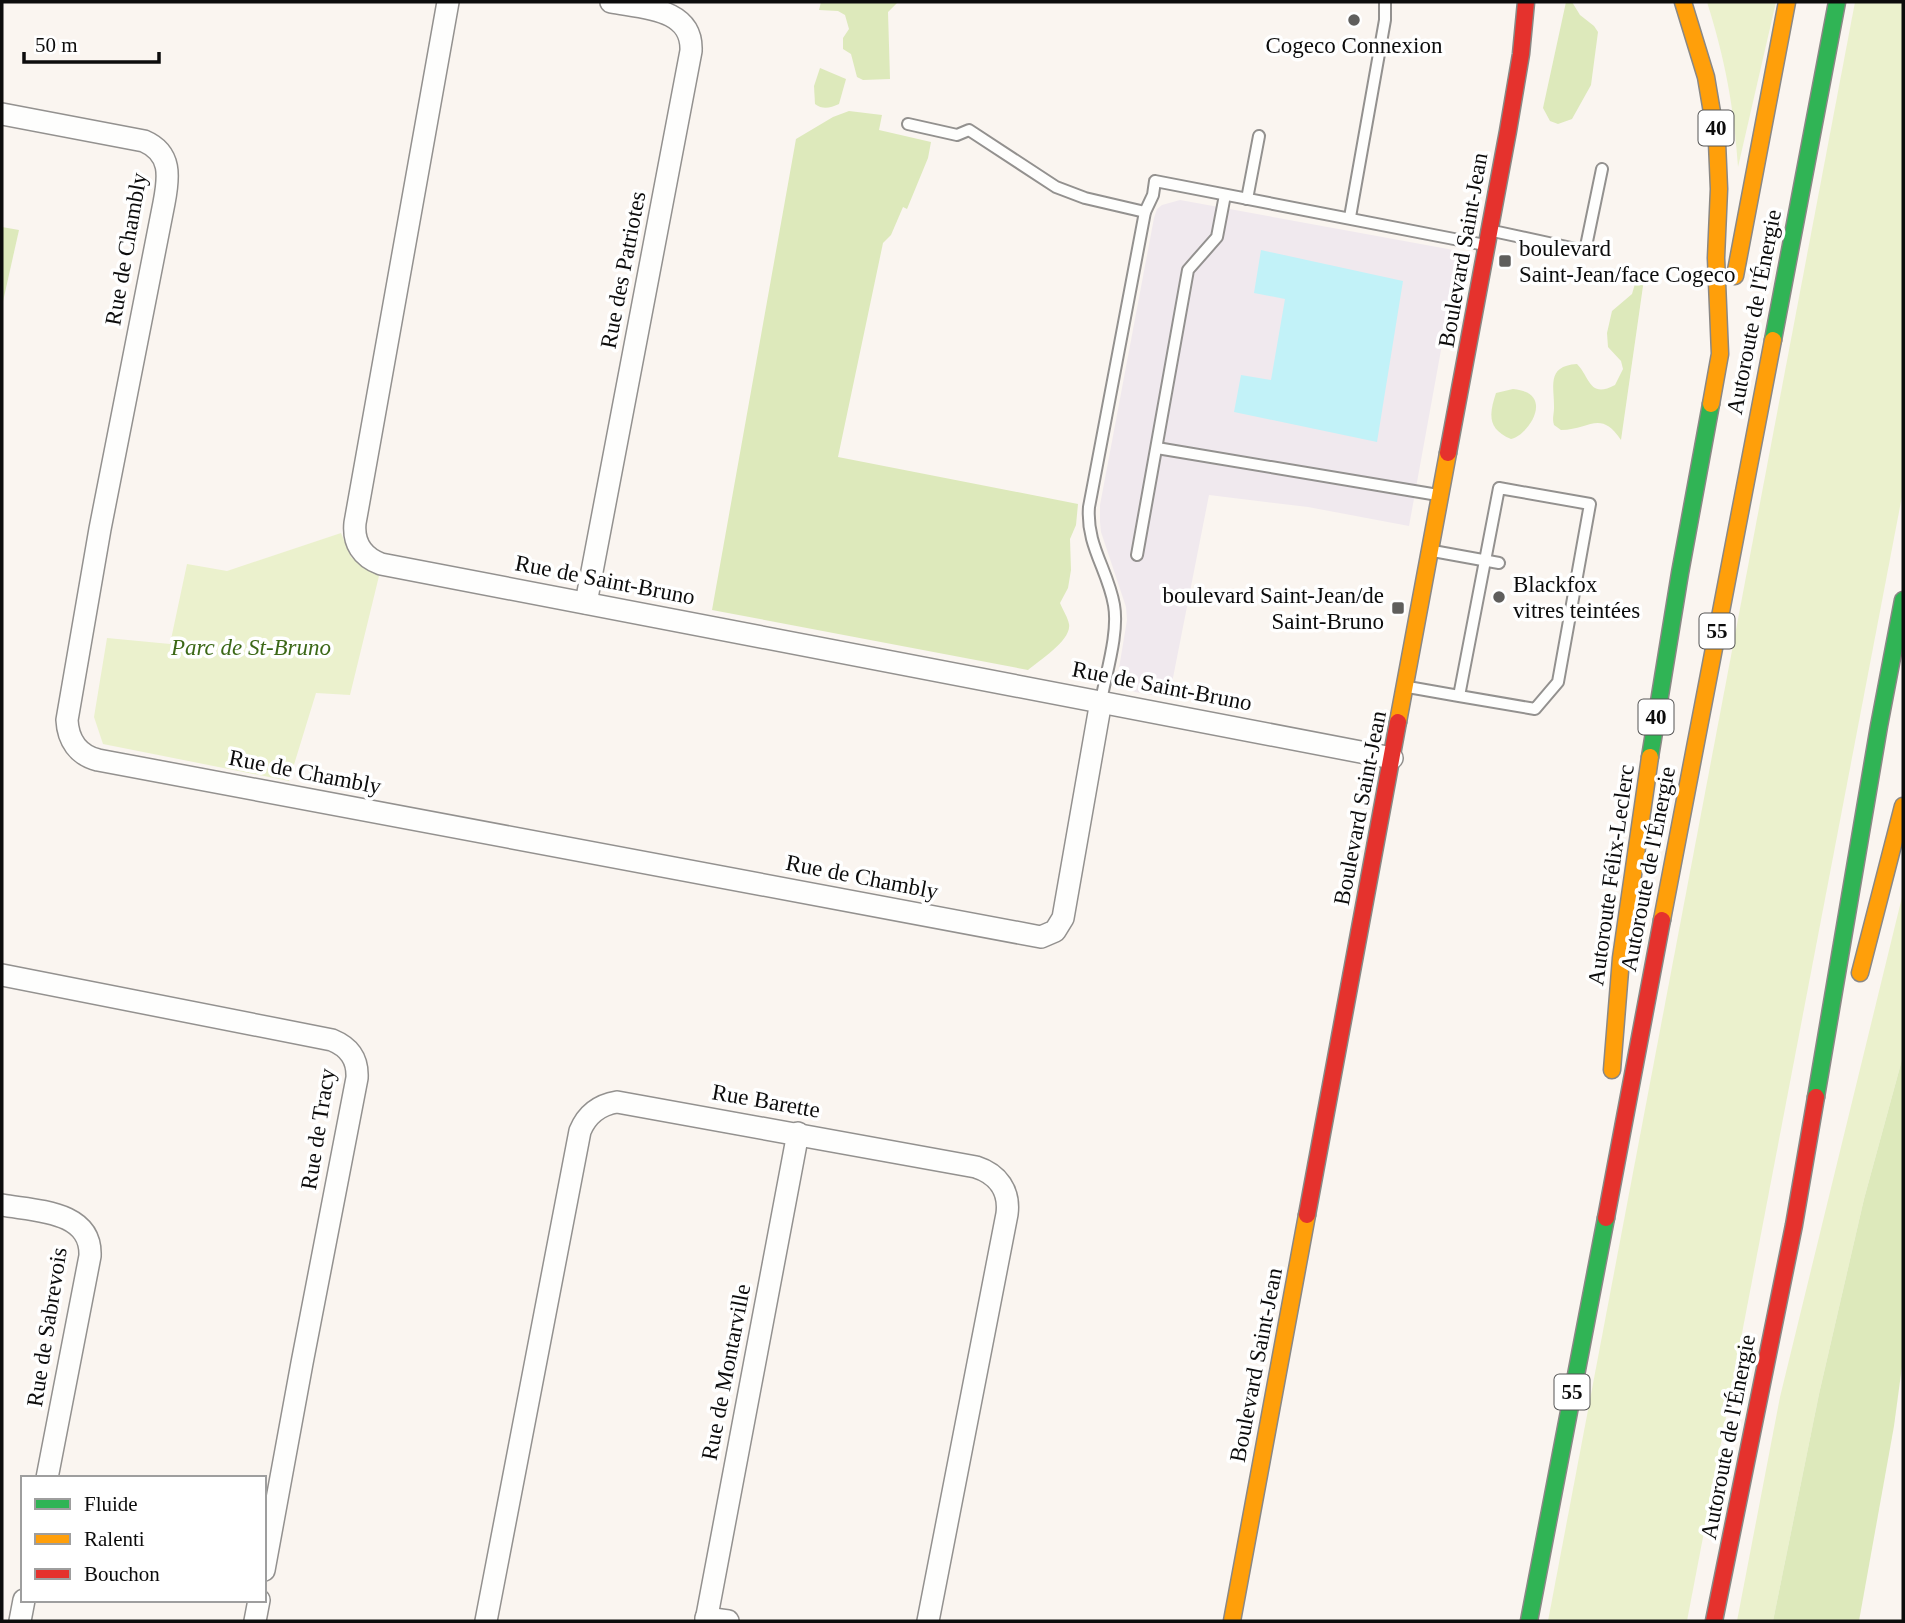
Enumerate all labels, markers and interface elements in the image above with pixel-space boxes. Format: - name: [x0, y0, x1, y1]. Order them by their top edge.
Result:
- marker: Cogeco Connexion: [1346, 12, 1362, 28]
- scale bar: [24, 21, 159, 65]
- text: 50 m: [35, 33, 78, 57]
- place label: Cogeco Connexion: [1266, 33, 1443, 58]
- road number: 40: [1698, 110, 1734, 146]
- street label: Boulevard Saint-Jean: [1434, 150, 1493, 349]
- street label: Rue de Chambly: [100, 170, 152, 327]
- street label: Rue des Patriotes: [595, 189, 651, 351]
- street label: Autoroute de l'Énergie: [1722, 207, 1786, 417]
- place label: boulevard Saint-Jean/face Cogeco: [1519, 236, 1736, 287]
- marker: boulevard Saint-Jean/face Cogeco: [1497, 253, 1513, 269]
- street label: Rue de Saint-Bruno: [513, 550, 697, 610]
- place label: Blackfox vitres teintées: [1513, 572, 1640, 623]
- place label: boulevard Saint-Jean/de Saint-Bruno: [1162, 583, 1384, 634]
- marker: Blackfox vitres teintées: [1491, 589, 1507, 605]
- marker: boulevard Saint-Jean/de Saint-Bruno: [1390, 600, 1406, 616]
- road number: 55: [1700, 614, 1734, 648]
- park label: Parc de St-Bruno: [170, 635, 331, 660]
- street label: Rue de Saint-Bruno: [1070, 656, 1254, 716]
- road number: 40: [1638, 700, 1674, 734]
- street label: Boulevard Saint-Jean: [1329, 708, 1391, 907]
- street label: Rue de Chambly: [227, 745, 384, 799]
- street label: Autoroute Félix-Leclerc: [1583, 763, 1639, 987]
- street label: Autoroute de l'Énergie: [1616, 764, 1680, 974]
- street label: Rue de Chambly: [784, 850, 941, 904]
- street label: Rue de Tracy: [296, 1066, 340, 1192]
- street label: Rue Barette: [710, 1079, 822, 1123]
- street label: Rue de Sabrevois: [22, 1246, 72, 1408]
- street label: Boulevard Saint-Jean: [1225, 1265, 1287, 1464]
- street label: Rue de Montarville: [697, 1282, 755, 1462]
- street label: Autoroute de l'Énergie: [1696, 1332, 1760, 1542]
- road number: 55: [1554, 1374, 1590, 1410]
- legend: [21, 1476, 266, 1602]
- text: Fluide: [84, 1492, 138, 1516]
- text: Ralenti: [84, 1527, 145, 1551]
- text: Bouchon: [84, 1562, 160, 1586]

